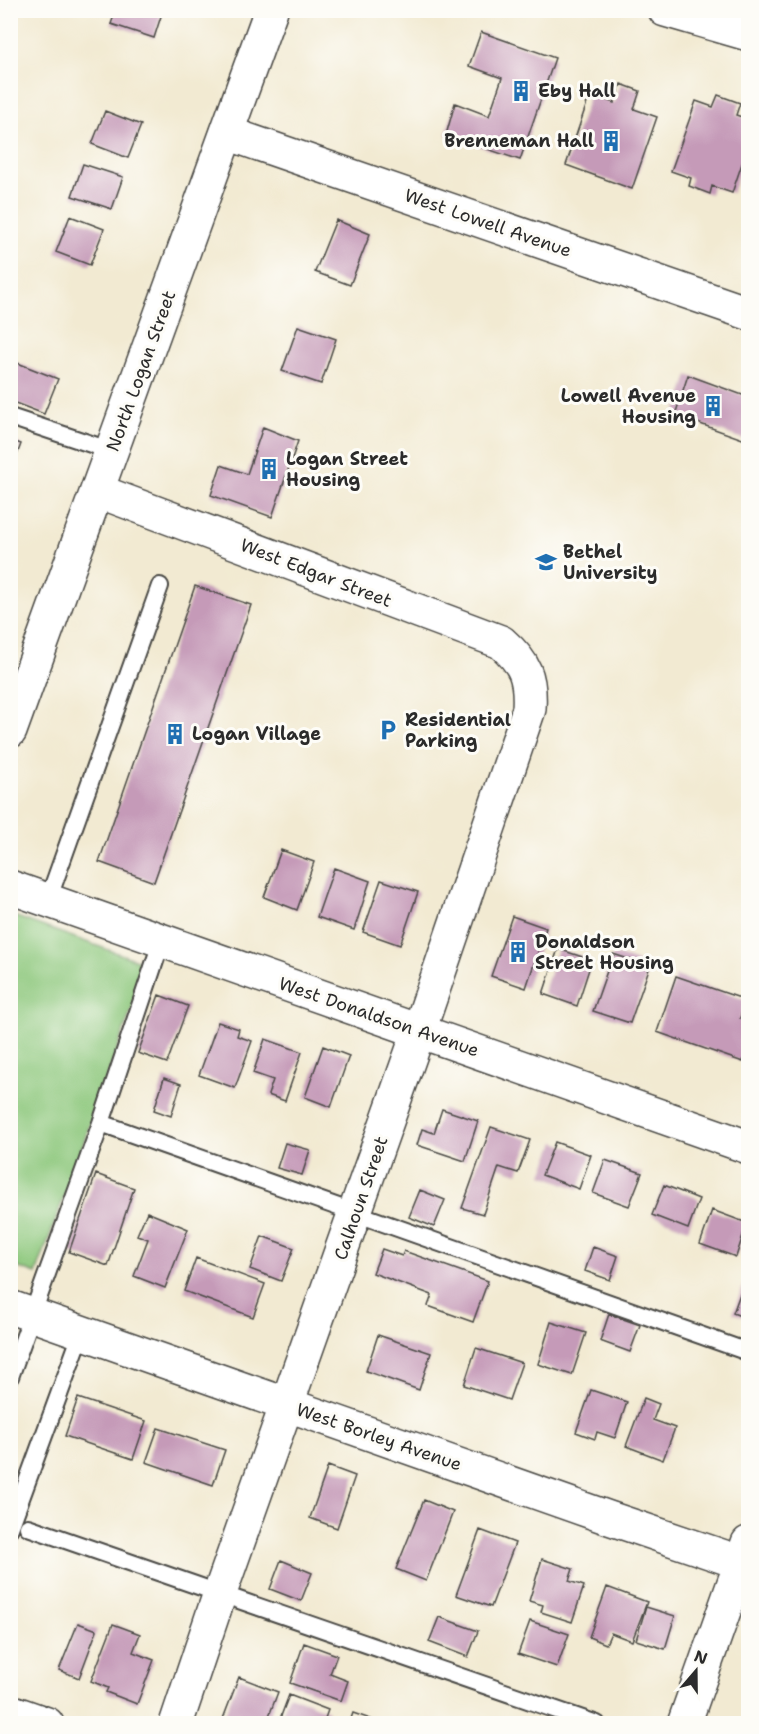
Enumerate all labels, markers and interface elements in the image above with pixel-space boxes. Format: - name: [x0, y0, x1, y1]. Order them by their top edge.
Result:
- building icon: Eby Hall: [509, 79, 533, 103]
- place label: Eby Hall: [538, 79, 616, 103]
- place label: Brenneman Hall: [444, 129, 594, 153]
- building icon: Brenneman Hall: [599, 129, 623, 153]
- street label: West Lowell Avenue: [401, 183, 575, 263]
- street label: North Logan Street: [101, 287, 181, 455]
- place label: Lowell Avenue Housing: [561, 384, 696, 429]
- building icon: Lowell Avenue Housing: [701, 394, 725, 418]
- place label: Logan Street Housing: [286, 447, 408, 492]
- building icon: Logan Street Housing: [257, 457, 281, 481]
- street label: West Edgar Street: [237, 533, 395, 613]
- place label: Bethel University: [563, 540, 657, 585]
- school or university icon: Bethel University: [534, 550, 558, 574]
- place label: Residential Parking: [405, 708, 511, 753]
- parking icon: Residential Parking: [376, 718, 400, 742]
- building icon: Logan Village: [163, 722, 187, 746]
- place label: Logan Village: [192, 722, 321, 746]
- place label: Donaldson Street Housing: [535, 930, 674, 975]
- building icon: Donaldson Street Housing: [506, 940, 530, 964]
- street label: West Donaldson Avenue: [276, 971, 482, 1063]
- street label: Calhoun Street: [329, 1133, 393, 1263]
- street label: West Borley Avenue: [293, 1397, 465, 1477]
- north arrow: [666, 1641, 726, 1701]
- text: N: [691, 1645, 711, 1669]

